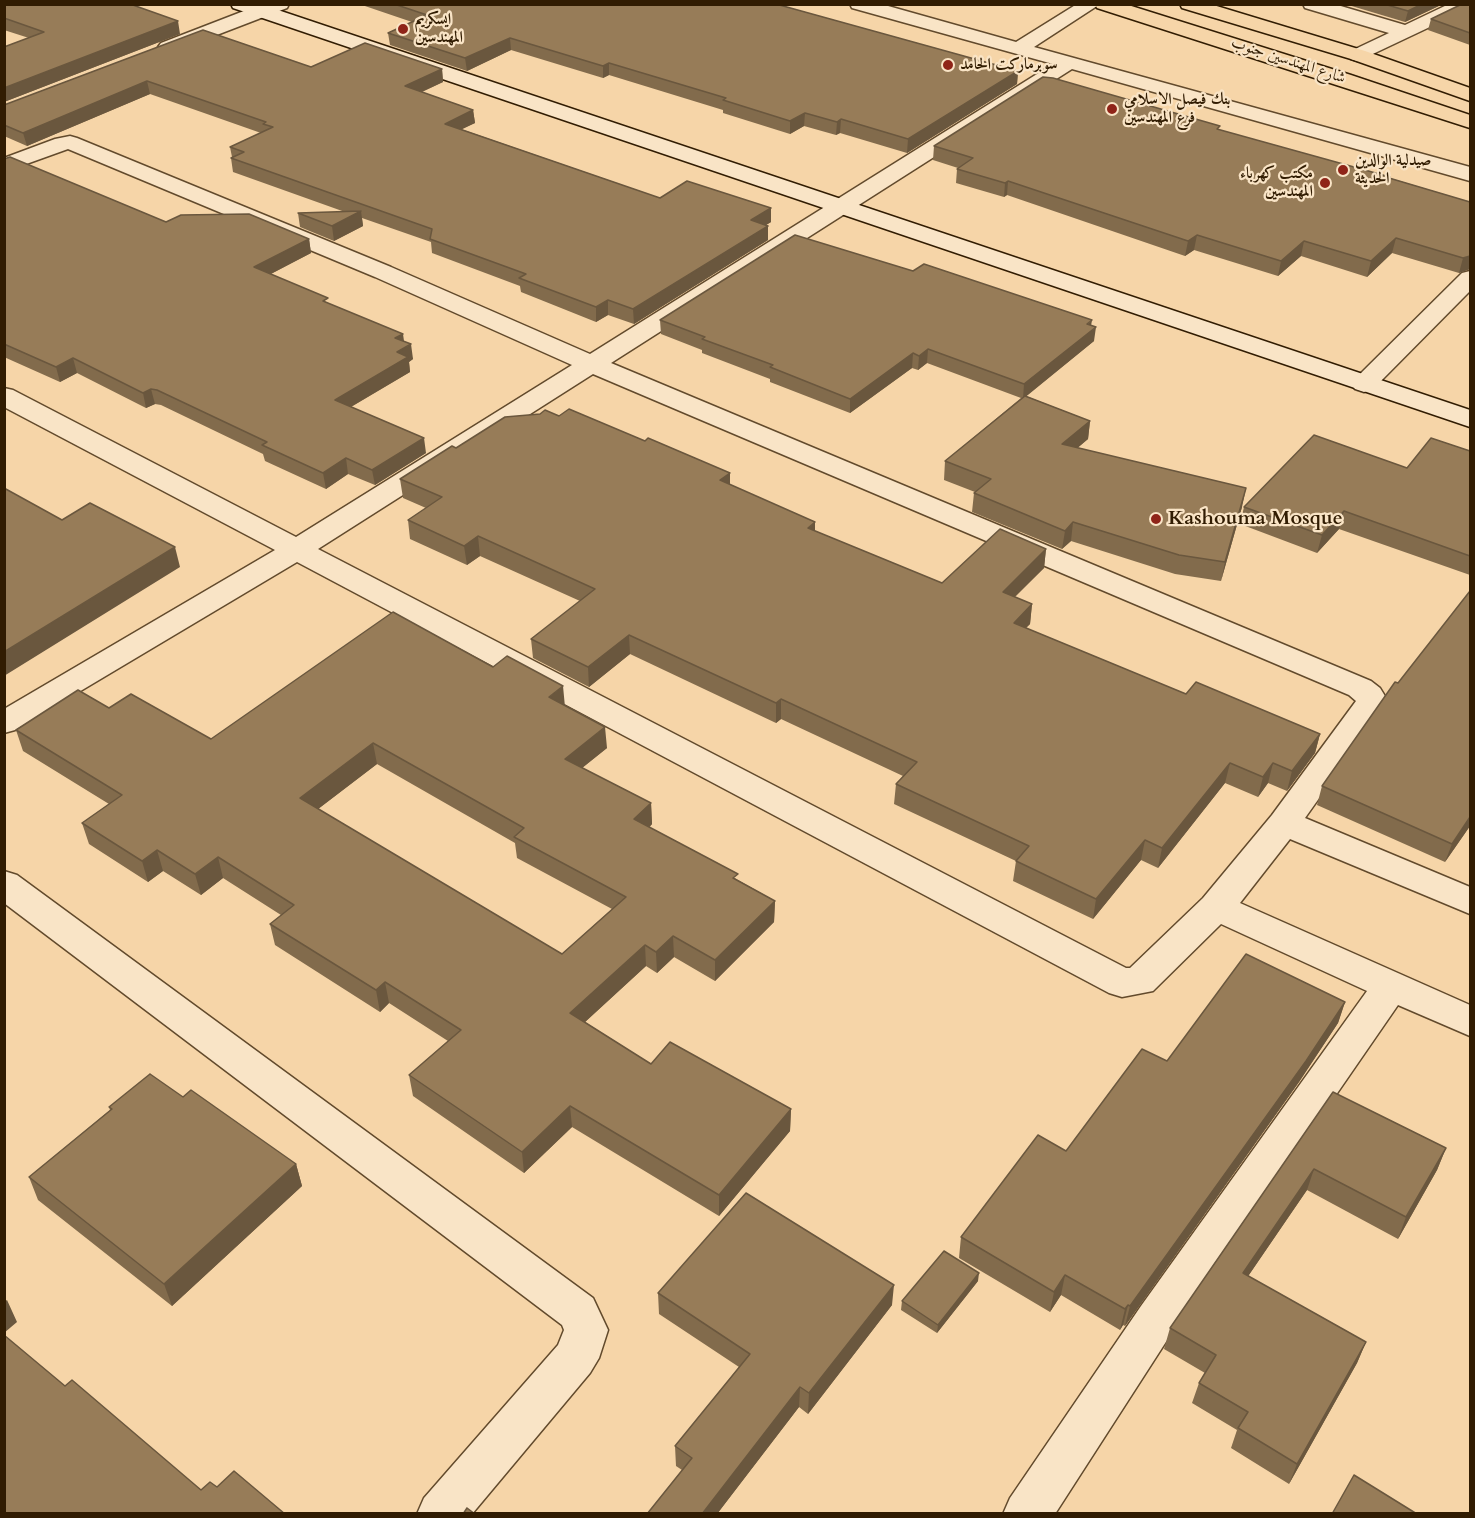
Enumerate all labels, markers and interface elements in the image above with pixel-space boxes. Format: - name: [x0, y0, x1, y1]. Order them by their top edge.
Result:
- place label: ايسكريم المهندسين: [415, 10, 463, 48]
- marker: ايسكريم المهندسين: [396, 22, 410, 36]
- street label: شارع المهندسين جنوب: [1228, 33, 1348, 89]
- place label: سوبرماركت الحامد: [960, 55, 1058, 75]
- marker: سوبرماركت الحامد: [941, 58, 955, 72]
- place label: بنك فيصل الاسلامي فرع المهندسين: [1124, 90, 1231, 128]
- marker: بنك فيصل الاسلامي فرع المهندسين: [1105, 102, 1119, 116]
- place label: صيدلية الوالدين الحديثة: [1355, 151, 1431, 189]
- marker: صيدلية الوالدين الحديثة: [1336, 163, 1350, 177]
- place label: مكتب كهرباء المهندسين: [1240, 164, 1313, 202]
- marker: مكتب كهرباء المهندسين: [1318, 176, 1332, 190]
- place label: Kashouma Mosque: [1168, 507, 1343, 531]
- marker: Kashouma Mosque: [1149, 512, 1163, 526]

